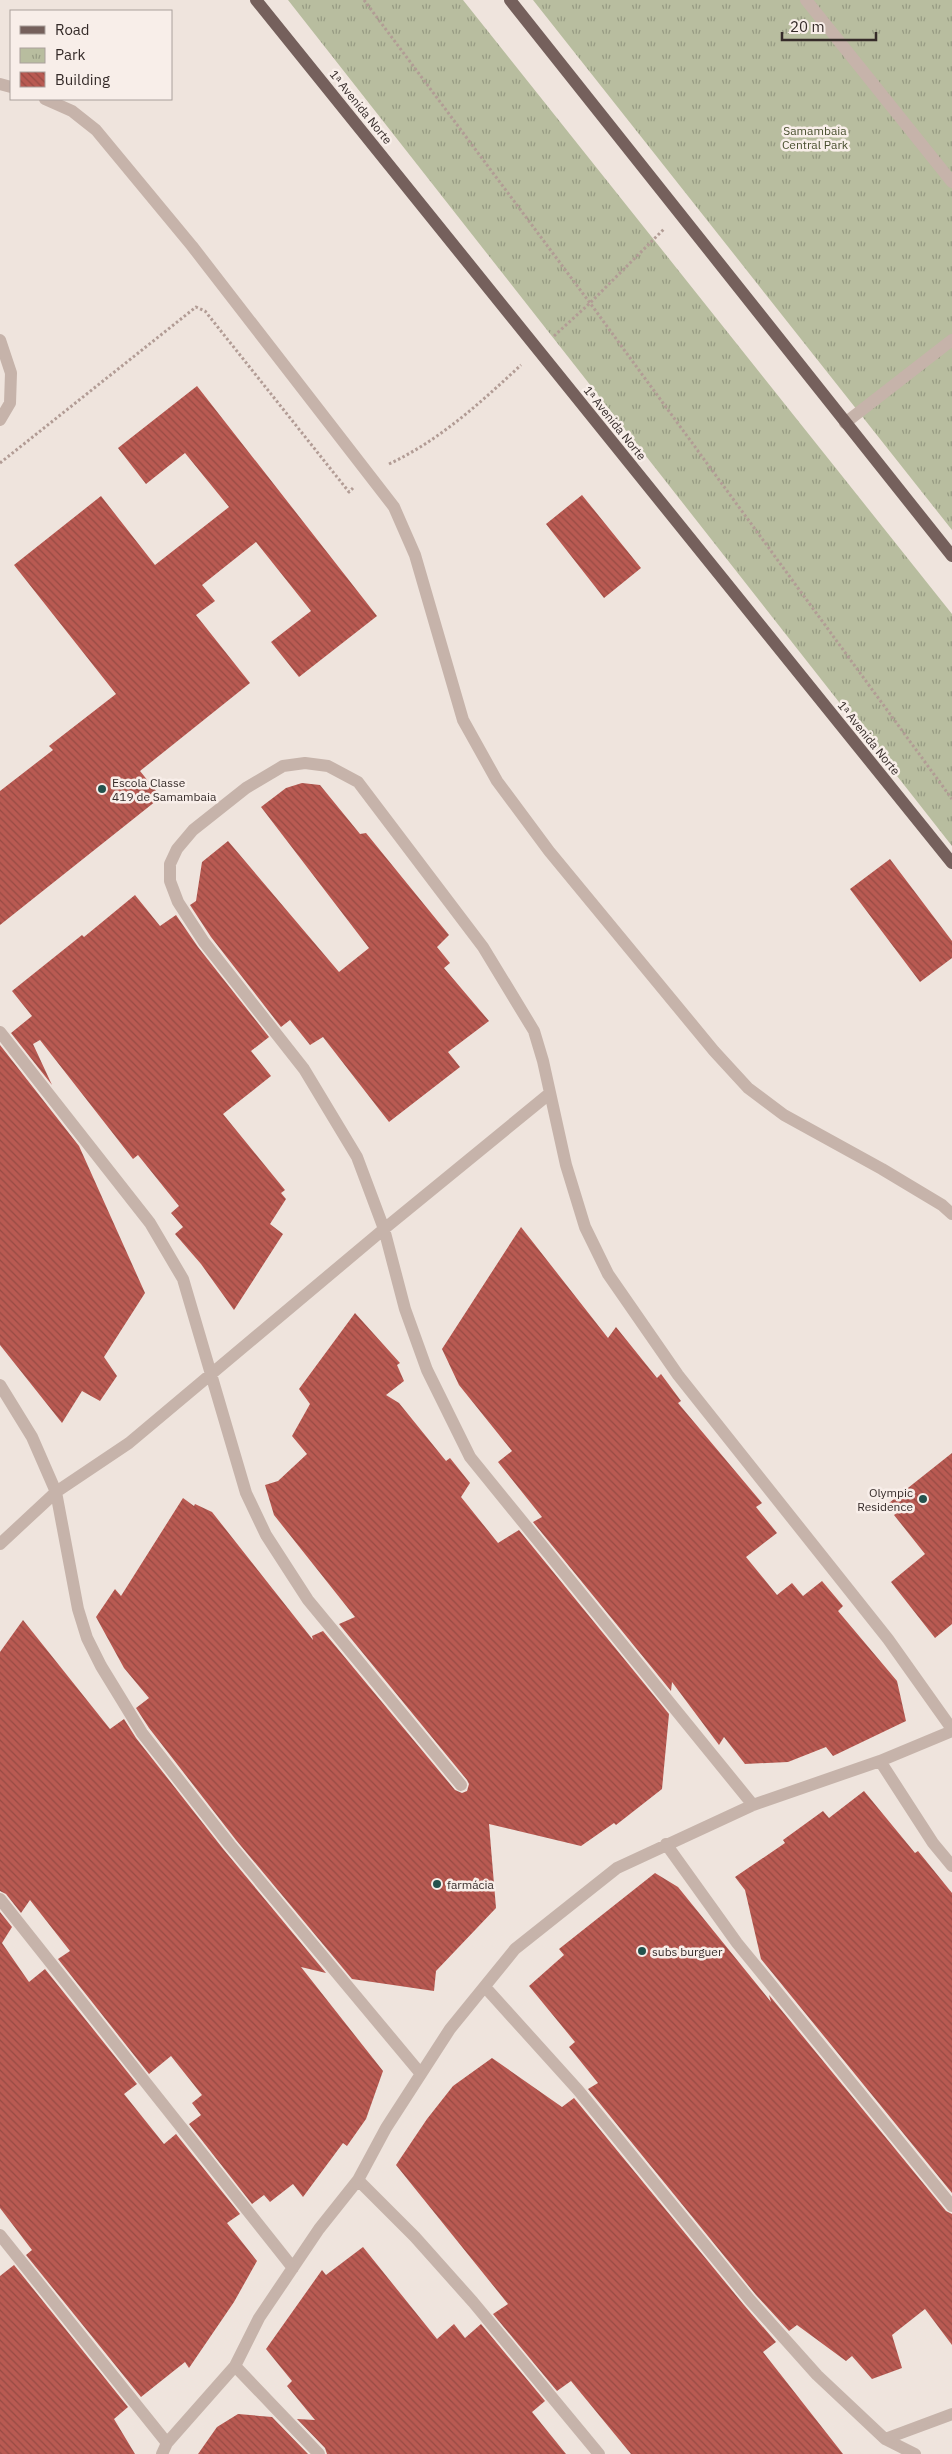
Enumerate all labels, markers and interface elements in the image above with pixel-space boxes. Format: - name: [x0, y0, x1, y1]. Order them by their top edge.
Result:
- legend: [10, 10, 172, 100]
- scale bar: [782, 10, 876, 42]
- text: 20 m: [790, 17, 825, 36]
- text: Road: [55, 20, 90, 39]
- text: Park: [55, 45, 85, 64]
- street label: 1ᵃ Avenida Norte: [327, 67, 396, 147]
- text: Building: [55, 70, 110, 89]
- park label: Samambaia Central Park: [782, 123, 849, 152]
- street label: 1ᵃ Avenida Norte: [581, 383, 650, 463]
- street label: 1ᵃ Avenida Norte: [835, 698, 904, 778]
- place label: Escola Classe 419 de Samambaia: [112, 775, 217, 804]
- marker: Escola Classe 419 de Samambaia: [96, 783, 108, 795]
- place label: Olympic Residence: [857, 1485, 913, 1514]
- marker: Olympic Residence: [917, 1493, 929, 1505]
- place label: farmácia: [447, 1877, 495, 1892]
- marker: farmácia: [431, 1878, 443, 1890]
- place label: subs burguer: [652, 1944, 723, 1959]
- marker: subs burguer: [636, 1945, 648, 1957]

